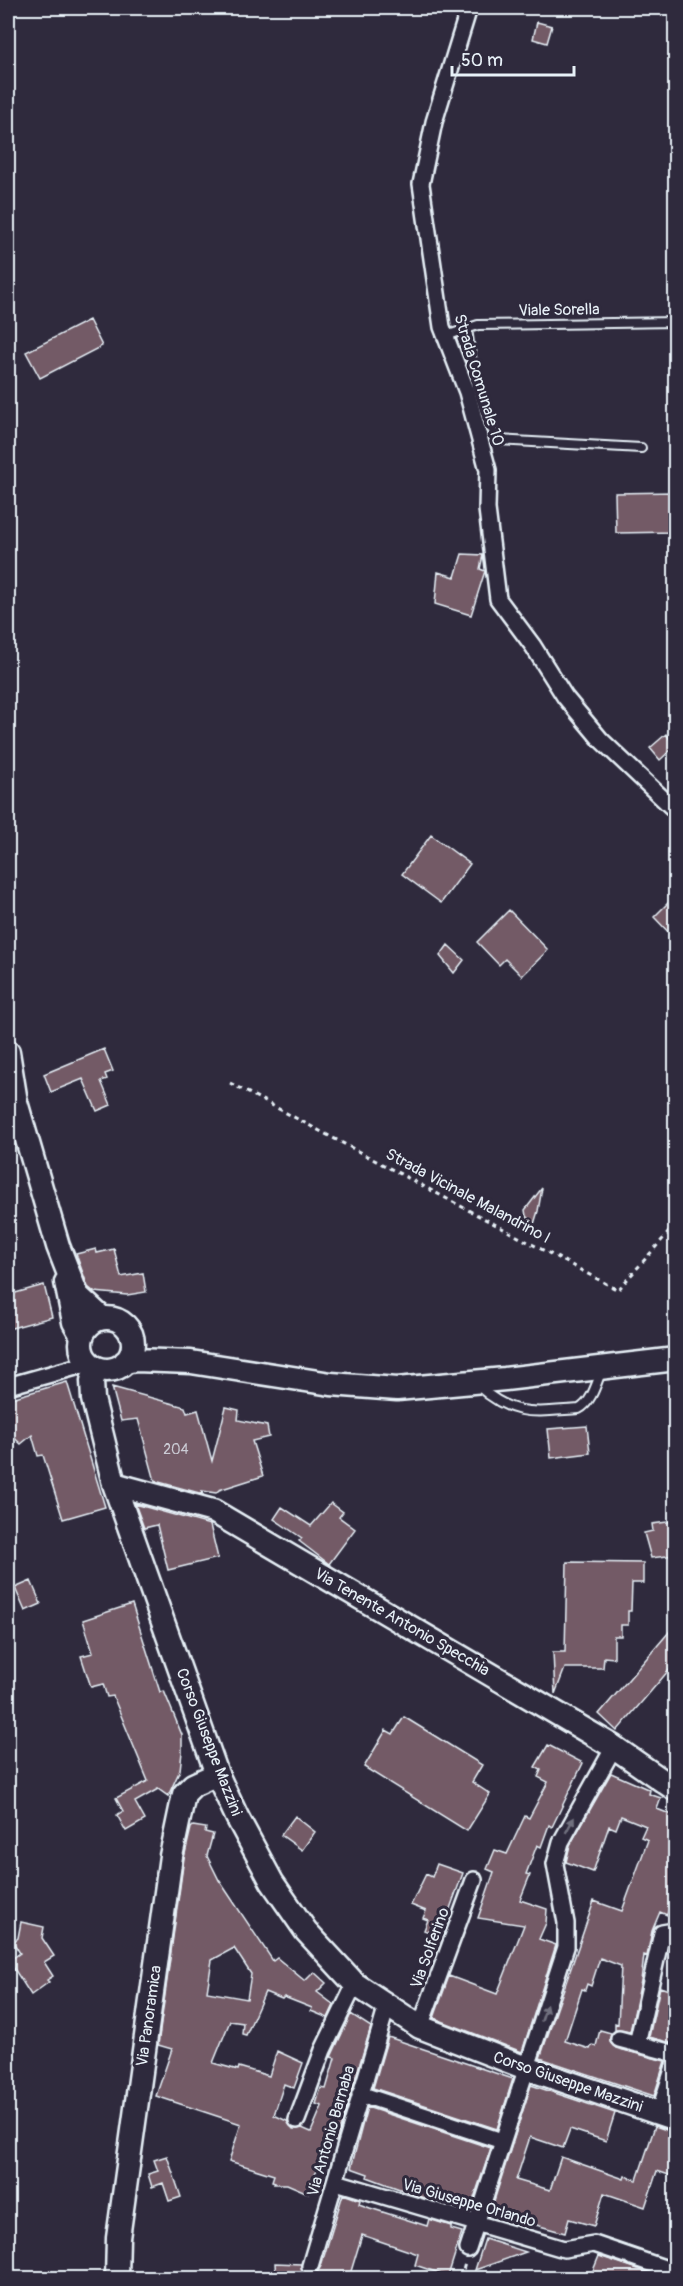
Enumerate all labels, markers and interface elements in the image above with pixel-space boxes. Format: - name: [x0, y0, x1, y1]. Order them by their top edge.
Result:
- scale bar: [452, 39, 574, 77]
- text: 50 m: [461, 49, 503, 72]
- street label: Viale Sorella: [518, 299, 600, 321]
- street label: Strada Comunale 10: [449, 312, 509, 448]
- street label: Strada Vicinale Malandrino I: [382, 1144, 554, 1248]
- house number: 204: [163, 1441, 189, 1458]
- street label: Via Tenente Antonio Specchia: [311, 1564, 493, 1680]
- street label: Corso Giuseppe Mazzini: [172, 1665, 246, 1819]
- one-way arrow: [565, 1816, 575, 1833]
- street label: Via Solferino: [406, 1904, 454, 1991]
- street label: Via Panoramica: [132, 1964, 166, 2068]
- one-way arrow: [540, 2003, 550, 2021]
- street label: Corso Giuseppe Mazzini: [491, 2047, 645, 2117]
- street label: Via Antonio Barnaba: [303, 2063, 359, 2199]
- street label: Via Giuseppe Orlando: [400, 2174, 539, 2232]

